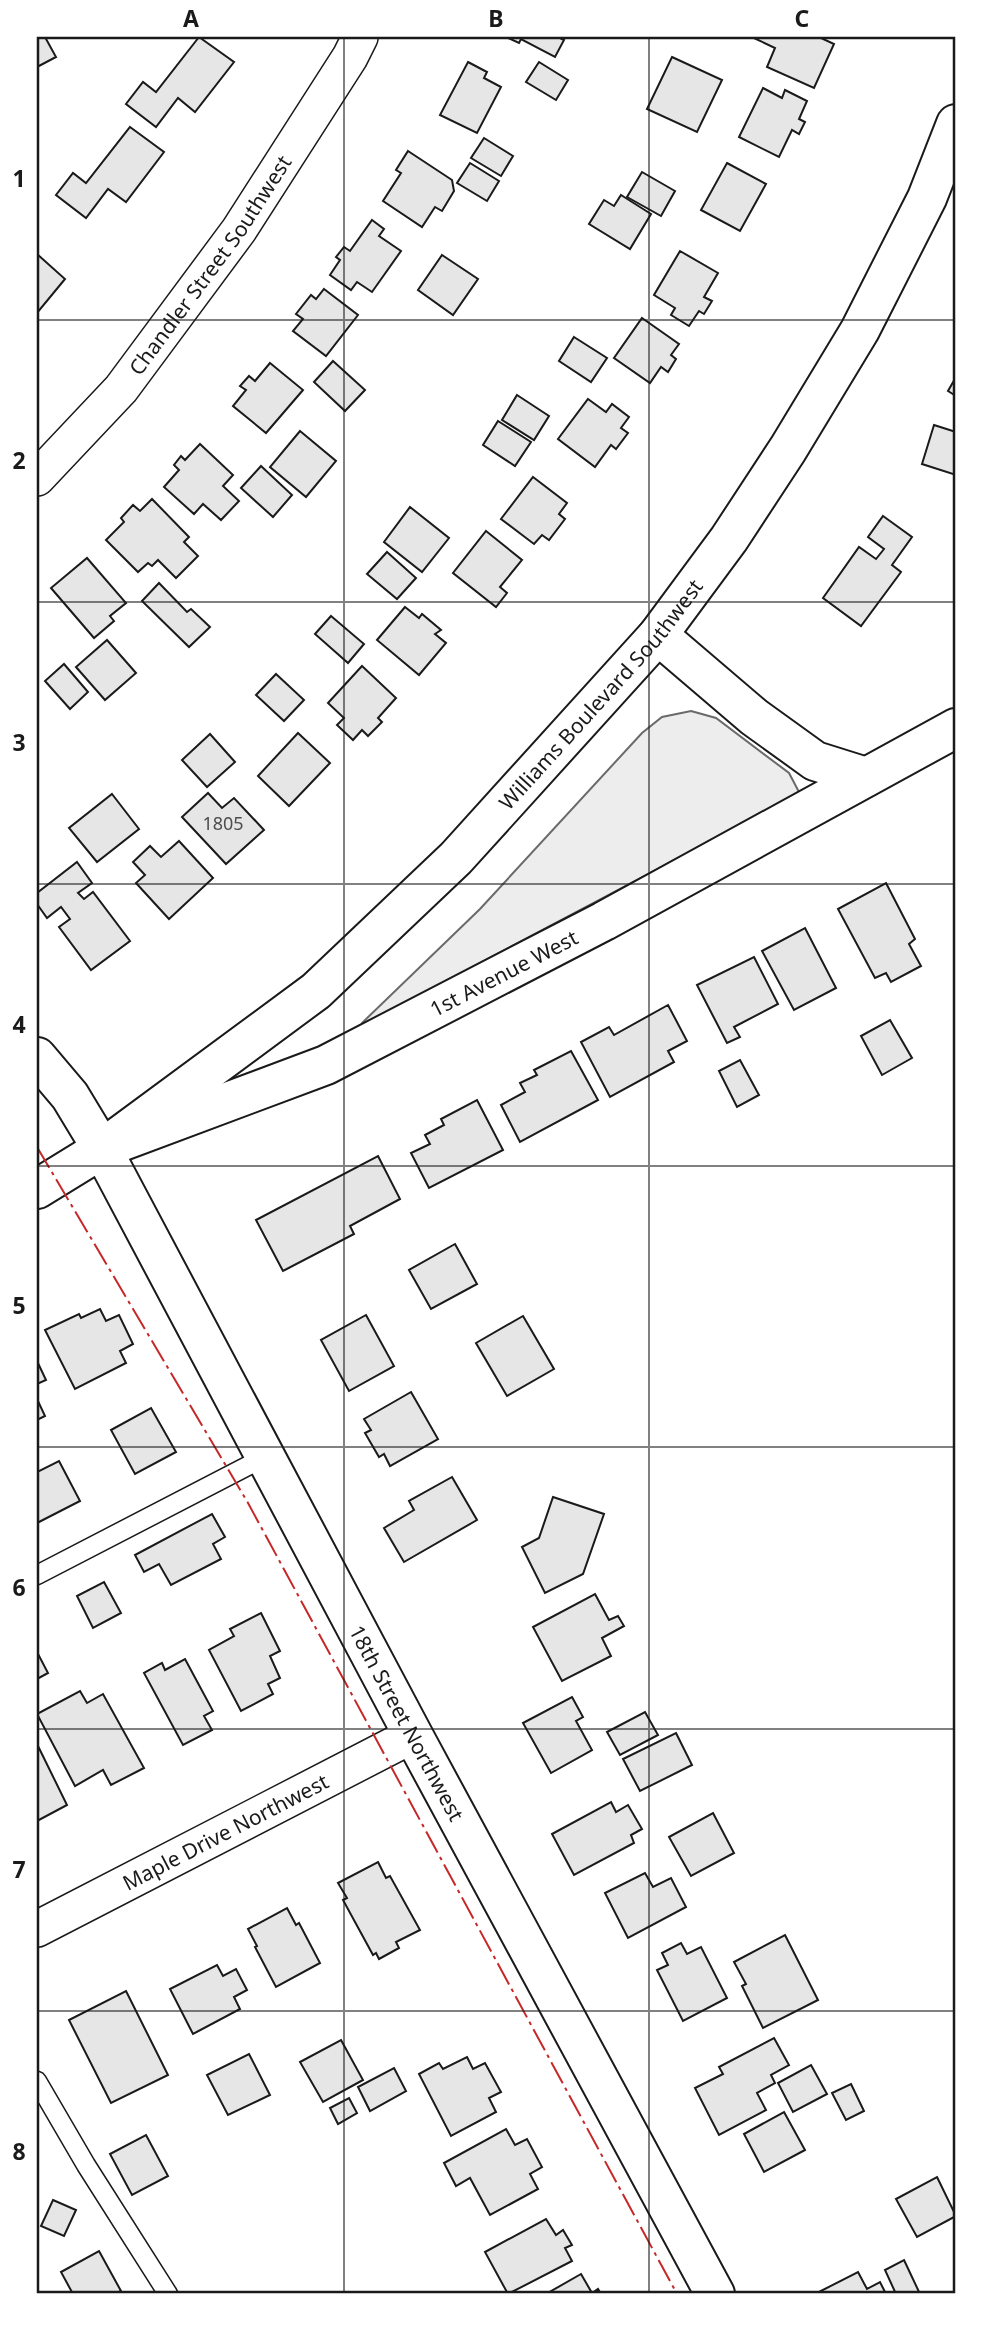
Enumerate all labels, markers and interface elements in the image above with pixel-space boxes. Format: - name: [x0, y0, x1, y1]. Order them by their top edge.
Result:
- text: A: [183, 2, 199, 34]
- text: B: [488, 2, 504, 34]
- text: C: [795, 2, 810, 34]
- street label: Chandler Street Southwest: [122, 149, 298, 381]
- text: 1: [12, 162, 26, 194]
- text: 2: [12, 444, 26, 476]
- street label: Williams Boulevard Southwest: [493, 573, 709, 816]
- text: 3: [12, 726, 26, 758]
- house number: 1805: [202, 811, 244, 835]
- street label: 1st Avenue West: [425, 923, 583, 1023]
- text: 4: [12, 1008, 26, 1040]
- text: 5: [12, 1289, 26, 1321]
- text: 6: [12, 1571, 26, 1603]
- street label: 18th Street Northwest: [343, 1620, 471, 1826]
- street label: Maple Drive Northwest: [118, 1767, 333, 1896]
- text: 7: [12, 1853, 26, 1885]
- text: 8: [12, 2135, 26, 2167]

